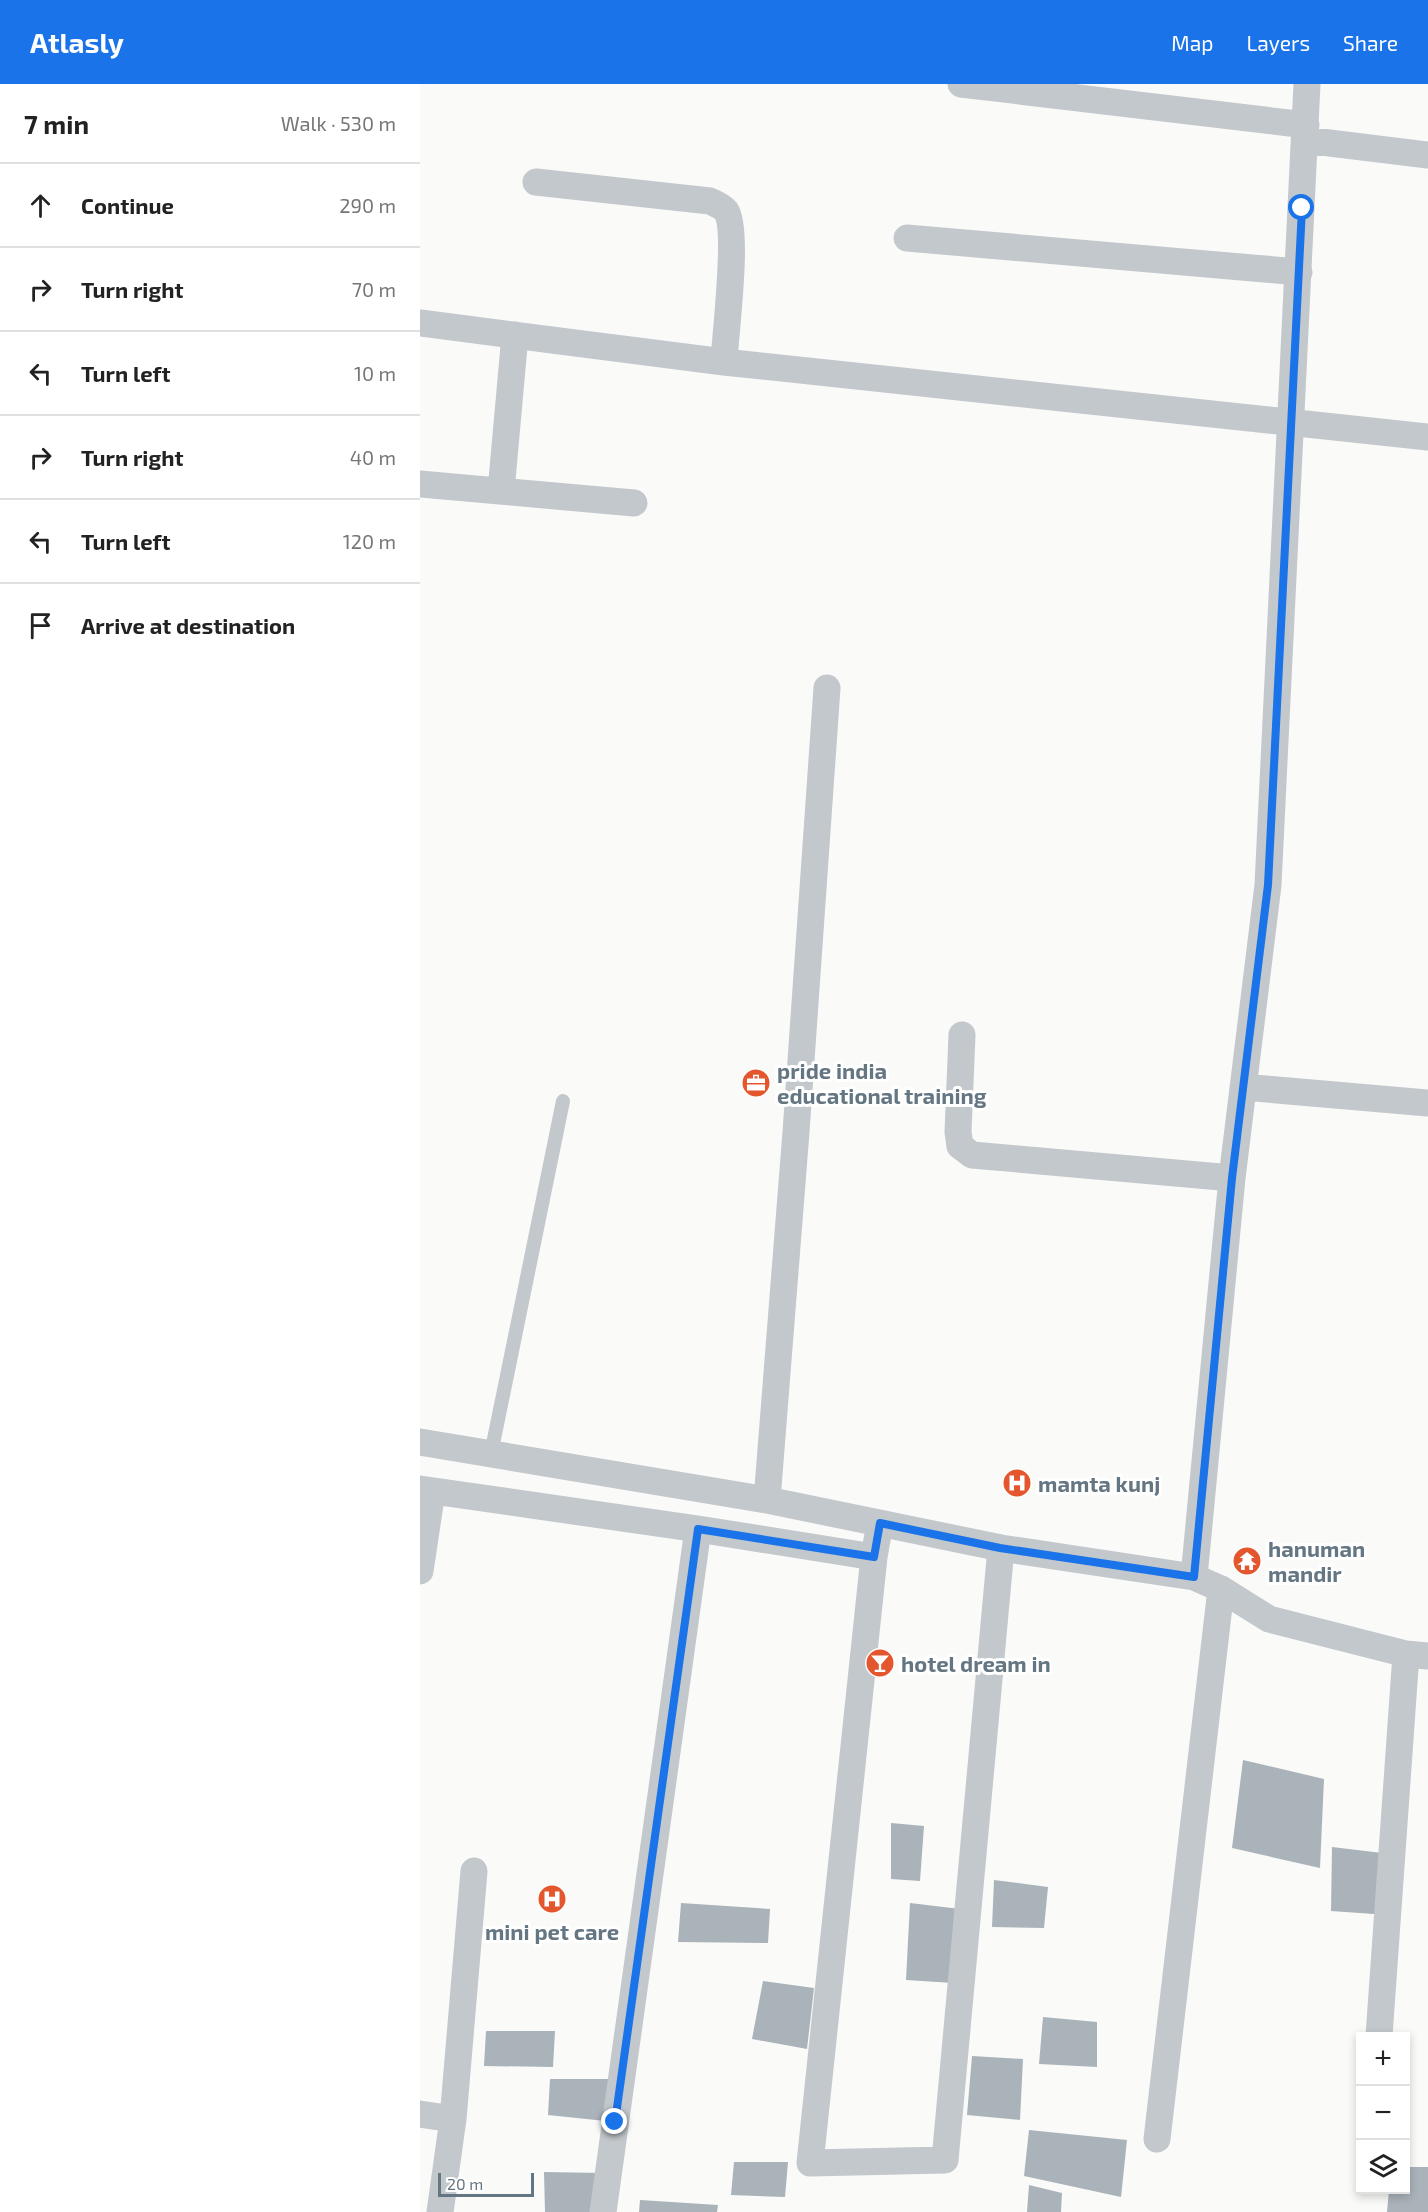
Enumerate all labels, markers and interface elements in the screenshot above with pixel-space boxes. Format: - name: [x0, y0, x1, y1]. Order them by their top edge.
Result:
- text: Atlasly: [30, 25, 124, 59]
- text: Map: [1171, 30, 1213, 55]
- text: Layers: [1246, 30, 1310, 55]
- text: Share: [1343, 30, 1398, 55]
- text: 7 min: [24, 108, 89, 139]
- text: Walk · 530 m: [281, 111, 396, 135]
- icon: ahead: [24, 189, 57, 222]
- text: Continue: [81, 192, 174, 218]
- text: 290 m: [339, 193, 396, 217]
- route start: [1288, 194, 1314, 220]
- icon: right: [24, 273, 57, 306]
- text: Turn right: [81, 276, 183, 302]
- text: 70 m: [352, 277, 396, 301]
- icon: left: [24, 357, 57, 390]
- text: Turn left: [81, 360, 170, 386]
- text: 10 m: [354, 361, 396, 385]
- icon: right: [24, 441, 57, 474]
- text: Turn right: [81, 444, 183, 470]
- text: 40 m: [350, 445, 396, 469]
- icon: left: [24, 525, 57, 558]
- text: Turn left: [81, 528, 170, 554]
- text: 120 m: [343, 529, 396, 553]
- icon: arrive: [24, 609, 57, 642]
- text: Arrive at destination: [81, 612, 295, 638]
- place label: pride india educational training: [777, 1057, 987, 1108]
- office icon: pride india educational training: [740, 1067, 772, 1099]
- hospital icon: mamta kunj: [1001, 1467, 1033, 1499]
- place label: mamta kunj: [1038, 1470, 1160, 1496]
- place label: hanuman mandir: [1268, 1535, 1365, 1586]
- temple icon: hanuman mandir: [1231, 1545, 1263, 1577]
- bar icon: hotel dream in: [864, 1647, 896, 1679]
- place label: hotel dream in: [901, 1650, 1051, 1676]
- hospital icon: mini pet care: [536, 1883, 568, 1915]
- place label: mini pet care: [485, 1918, 619, 1944]
- map controls: [1356, 2032, 1410, 2194]
- button: +: [1356, 2032, 1410, 2086]
- button: −: [1356, 2086, 1410, 2140]
- route end: [601, 2108, 627, 2134]
- button: layers: [1356, 2140, 1410, 2194]
- scale bar: [438, 2170, 534, 2198]
- text: 20 m: [447, 2174, 483, 2193]

